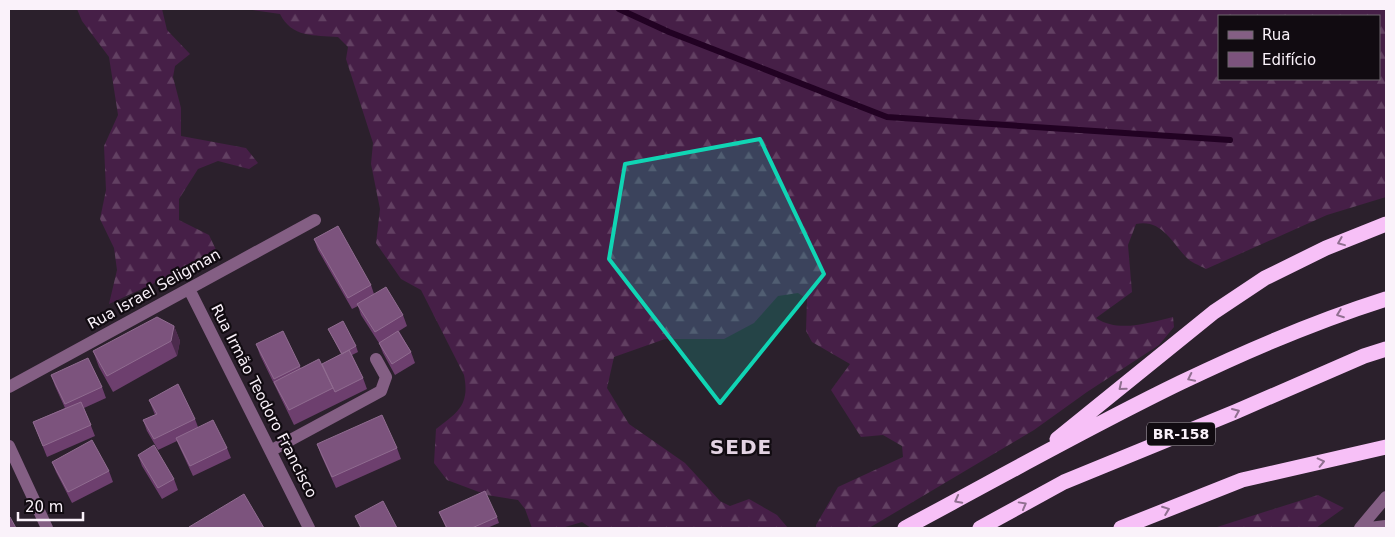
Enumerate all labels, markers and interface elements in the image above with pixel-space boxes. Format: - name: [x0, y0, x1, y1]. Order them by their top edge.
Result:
- legend: [1218, 15, 1380, 80]
- text: Rua: [1262, 26, 1290, 44]
- text: Edifício: [1262, 51, 1316, 69]
- one-way arrow: [1337, 236, 1346, 246]
- street label: Rua Israel Seligman: [85, 245, 223, 333]
- street label: Rua Irmão Teodoro Francisco: [207, 301, 321, 501]
- one-way arrow: [1336, 308, 1345, 318]
- one-way arrow: [1187, 372, 1196, 382]
- one-way arrow: [1119, 381, 1128, 389]
- one-way arrow: [1231, 408, 1239, 418]
- road number: BR-158: [1147, 422, 1215, 446]
- district label: SEDE: [710, 435, 772, 459]
- one-way arrow: [1317, 457, 1326, 468]
- scale bar: [18, 490, 82, 522]
- one-way arrow: [954, 494, 963, 504]
- text: 20 m: [25, 498, 63, 516]
- one-way arrow: [1017, 501, 1026, 511]
- one-way arrow: [1161, 506, 1170, 517]

